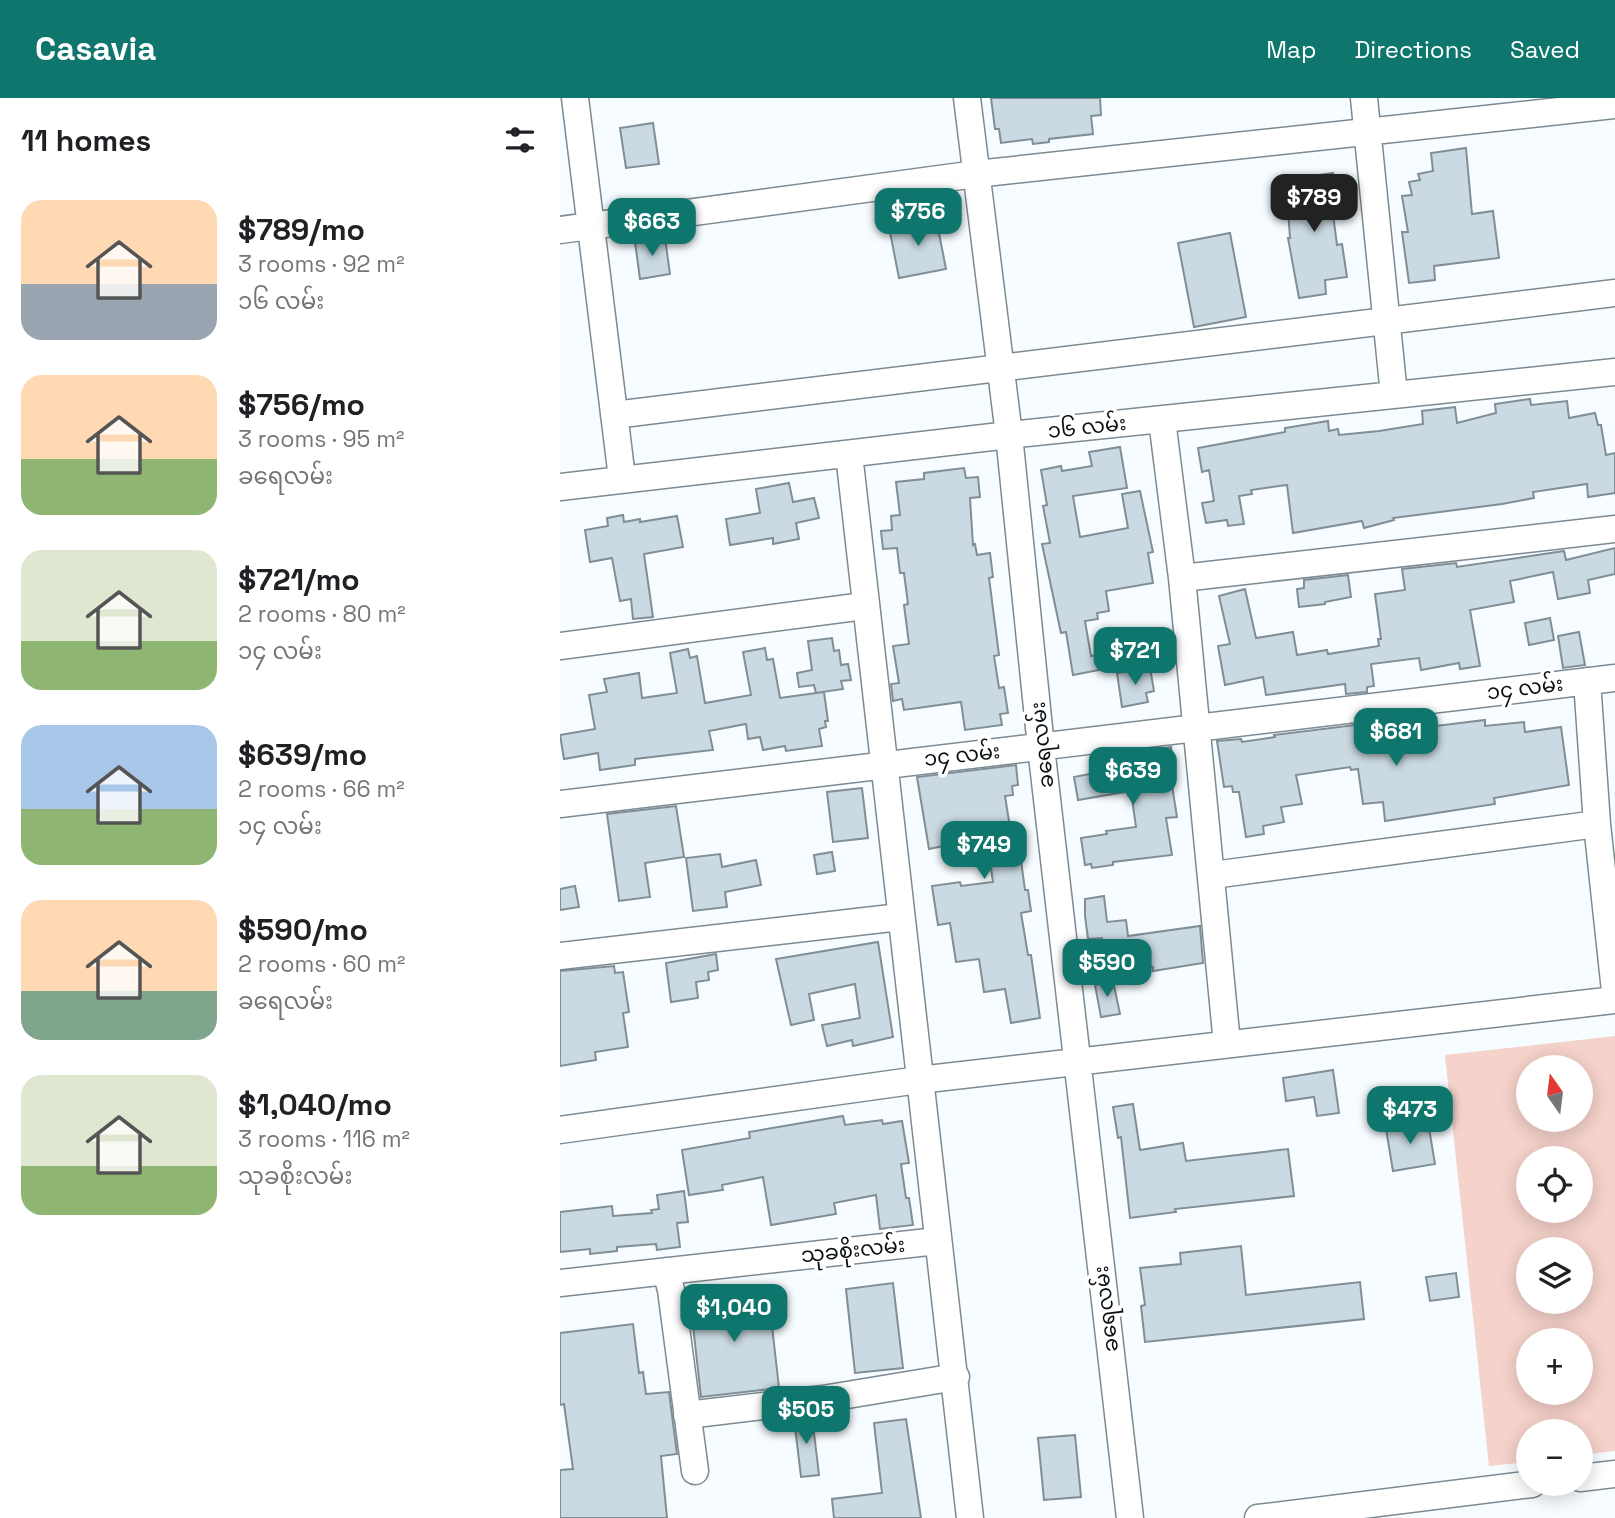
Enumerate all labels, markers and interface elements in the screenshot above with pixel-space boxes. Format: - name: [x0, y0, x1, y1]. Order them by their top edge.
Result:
- text: Casavia: [35, 28, 156, 70]
- text: Map: [1266, 34, 1316, 65]
- text: Directions: [1354, 34, 1472, 65]
- text: Saved: [1510, 34, 1580, 65]
- text: 11 homes: [21, 121, 151, 160]
- icon: filters: [501, 121, 539, 159]
- pin: $789: [1273, 174, 1355, 234]
- text: $789: [1287, 182, 1341, 212]
- pin: $756: [877, 188, 959, 248]
- text: $756: [891, 196, 945, 226]
- pin: $663: [611, 198, 693, 258]
- text: $663: [624, 206, 680, 236]
- text: $789/mo: [238, 210, 365, 249]
- icon: home: [77, 228, 161, 312]
- text: 3 rooms · 92 m²: [238, 249, 405, 279]
- text: ၁၆ လမ်း: [238, 286, 324, 316]
- text: $756/mo: [238, 385, 365, 424]
- icon: home: [77, 403, 161, 487]
- street label: ၁၆ လမ်း: [1046, 407, 1128, 444]
- text: 3 rooms · 95 m²: [238, 424, 404, 454]
- text: ခရေလမ်း: [238, 461, 333, 491]
- text: $721/mo: [238, 560, 360, 599]
- icon: home: [77, 578, 161, 662]
- text: 2 rooms · 80 m²: [238, 599, 406, 629]
- pin: $721: [1094, 628, 1176, 687]
- text: $721: [1110, 635, 1160, 665]
- text: ၁၄ လမ်း: [238, 636, 322, 666]
- street label: ၁၄ လမ်း: [1485, 667, 1565, 710]
- street label: ခရေလမ်း: [1022, 700, 1063, 790]
- pin: $681: [1355, 708, 1437, 768]
- text: $681: [1370, 716, 1422, 746]
- text: $639/mo: [238, 735, 367, 774]
- street label: ၁၄ လမ်း: [922, 735, 1002, 776]
- pin: $639: [1092, 748, 1174, 807]
- icon: home: [77, 753, 161, 837]
- text: $639: [1105, 755, 1161, 785]
- text: 2 rooms · 66 m²: [238, 774, 405, 804]
- text: ၁၄ လမ်း: [238, 811, 322, 841]
- pin: $749: [943, 822, 1025, 881]
- text: $749: [957, 829, 1011, 859]
- text: $590/mo: [238, 910, 368, 949]
- icon: home: [77, 928, 161, 1012]
- pin: $590: [1066, 940, 1148, 999]
- text: $590: [1079, 947, 1135, 977]
- text: 2 rooms · 60 m²: [238, 949, 405, 979]
- text: ခရေလမ်း: [238, 986, 333, 1016]
- north arrow: [1516, 1055, 1592, 1132]
- map controls: [1516, 1055, 1593, 1496]
- text: $1,040/mo: [238, 1085, 392, 1124]
- pin: $473: [1369, 1086, 1451, 1146]
- text: $473: [1383, 1094, 1437, 1124]
- icon: home: [77, 1103, 161, 1187]
- text: 3 rooms · 116 m²: [238, 1124, 410, 1154]
- button: locate: [1516, 1146, 1593, 1223]
- text: သုခစိုးလမ်း: [238, 1161, 352, 1191]
- street label: သုခစိုးလမ်း: [799, 1229, 907, 1272]
- button: layers: [1516, 1237, 1593, 1314]
- street label: ခရေလမ်း: [1085, 1264, 1128, 1354]
- pin: $1,040: [677, 1284, 791, 1344]
- text: $1,040: [696, 1292, 772, 1322]
- button: +: [1516, 1328, 1593, 1405]
- pin: $505: [765, 1386, 847, 1446]
- text: $505: [778, 1394, 834, 1424]
- button: −: [1516, 1419, 1593, 1496]

